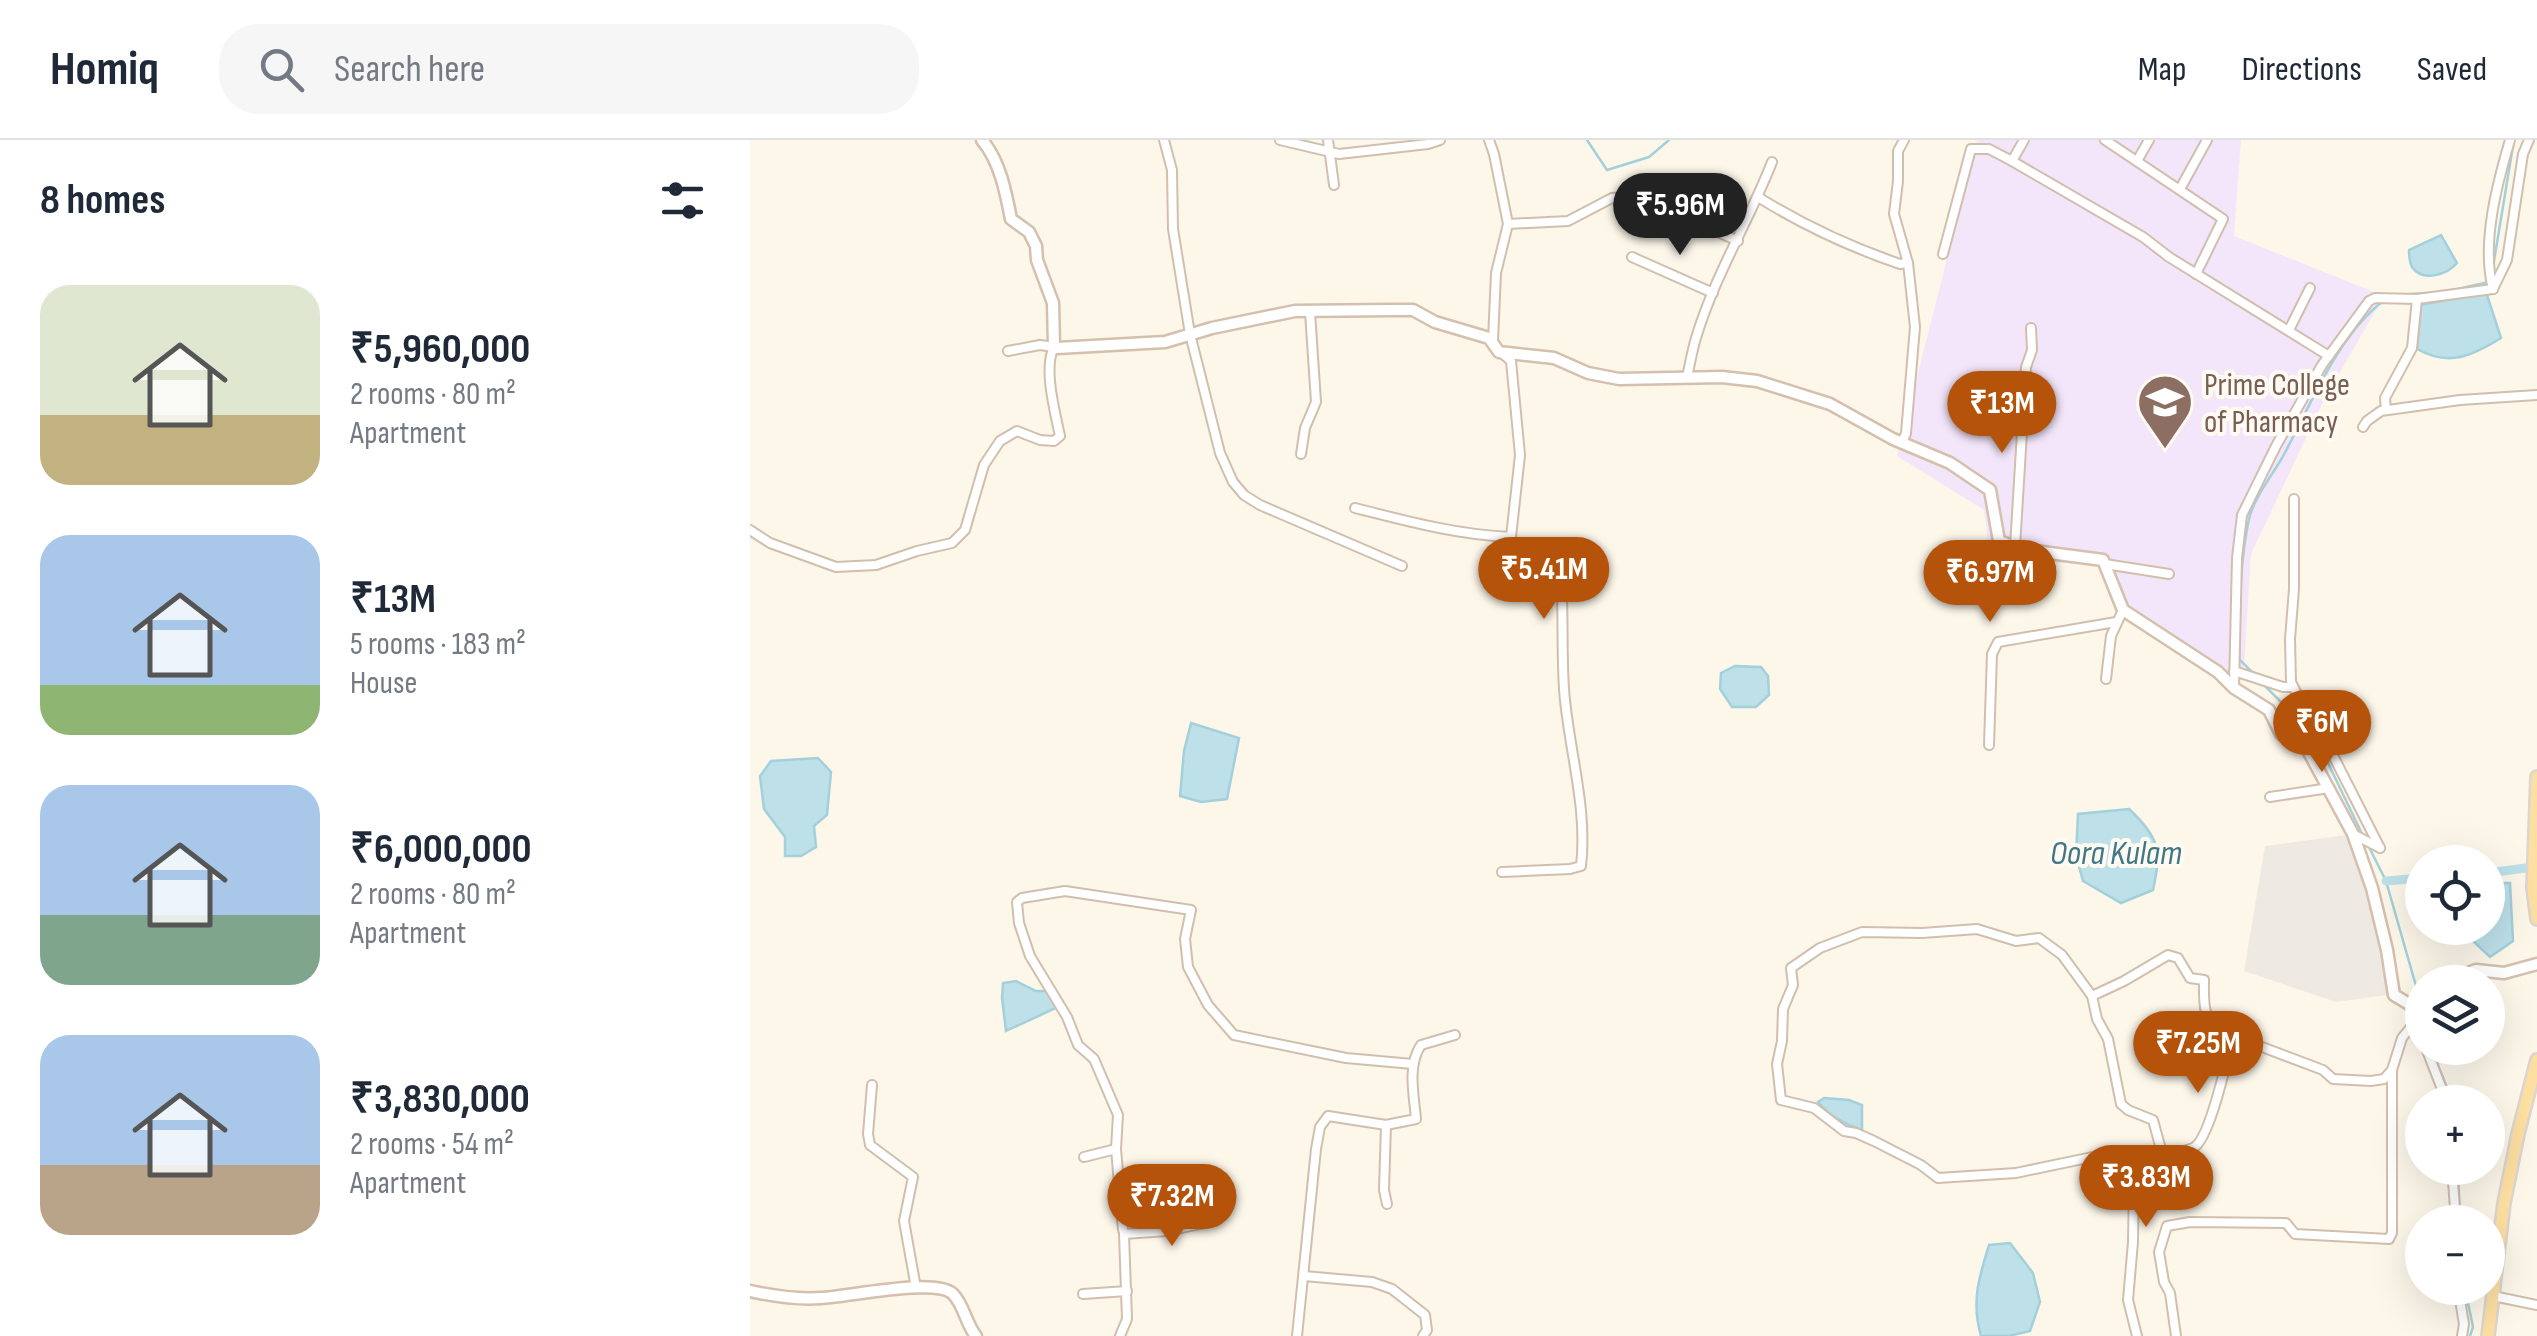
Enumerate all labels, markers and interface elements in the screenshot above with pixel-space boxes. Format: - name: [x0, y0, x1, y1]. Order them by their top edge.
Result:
- search box: [219, 24, 919, 114]
- text: Homiq: [50, 41, 159, 98]
- icon: search: [254, 42, 309, 97]
- text: Search here: [334, 47, 485, 92]
- text: Map: [2138, 48, 2187, 91]
- text: Directions: [2242, 48, 2362, 91]
- text: Saved: [2417, 48, 2487, 91]
- icon: filters: [655, 173, 710, 228]
- pin: ₹5.96M: [1599, 173, 1761, 258]
- text: 8 homes: [40, 175, 165, 226]
- text: ₹5.96M: [1635, 186, 1725, 225]
- text: ₹5,960,000: [350, 324, 530, 375]
- icon: home: [120, 325, 240, 445]
- place label: Prime College of Pharmacy: [2204, 366, 2350, 442]
- pin: ₹13M: [1943, 371, 2061, 456]
- school or university icon: Prime College of Pharmacy: [2135, 372, 2195, 451]
- text: 2 rooms · 80 m²: [350, 375, 516, 414]
- text: ₹13M: [1969, 384, 2035, 423]
- text: Apartment: [350, 414, 466, 453]
- pin: ₹5.41M: [1463, 537, 1625, 622]
- pin: ₹6.97M: [1909, 540, 2071, 625]
- text: ₹5.41M: [1500, 550, 1588, 589]
- text: ₹6.97M: [1945, 553, 2035, 592]
- text: ₹13M: [350, 574, 436, 625]
- icon: home: [120, 575, 240, 695]
- text: 5 rooms · 183 m²: [350, 625, 526, 664]
- text: House: [350, 664, 417, 703]
- pin: ₹6M: [2274, 690, 2370, 775]
- text: ₹6M: [2295, 703, 2349, 742]
- text: ₹6,000,000: [350, 824, 531, 875]
- icon: home: [120, 825, 240, 945]
- water label: Oora Kulam: [2050, 832, 2182, 875]
- map controls: [2405, 845, 2505, 1305]
- button: locate: [2405, 845, 2505, 945]
- text: 2 rooms · 80 m²: [350, 875, 516, 914]
- text: Apartment: [350, 914, 466, 953]
- button: layers: [2405, 965, 2505, 1065]
- pin: ₹7.25M: [2117, 1011, 2279, 1096]
- text: ₹7.25M: [2155, 1024, 2241, 1063]
- text: ₹3,830,000: [350, 1074, 530, 1125]
- icon: home: [120, 1075, 240, 1195]
- button: +: [2405, 1085, 2505, 1185]
- text: 2 rooms · 54 m²: [350, 1125, 514, 1164]
- pin: ₹3.83M: [2065, 1145, 2227, 1230]
- text: ₹3.83M: [2101, 1158, 2191, 1197]
- text: Apartment: [350, 1164, 466, 1203]
- pin: ₹7.32M: [1091, 1164, 1253, 1249]
- text: ₹7.32M: [1129, 1177, 1215, 1216]
- button: −: [2405, 1205, 2505, 1305]

